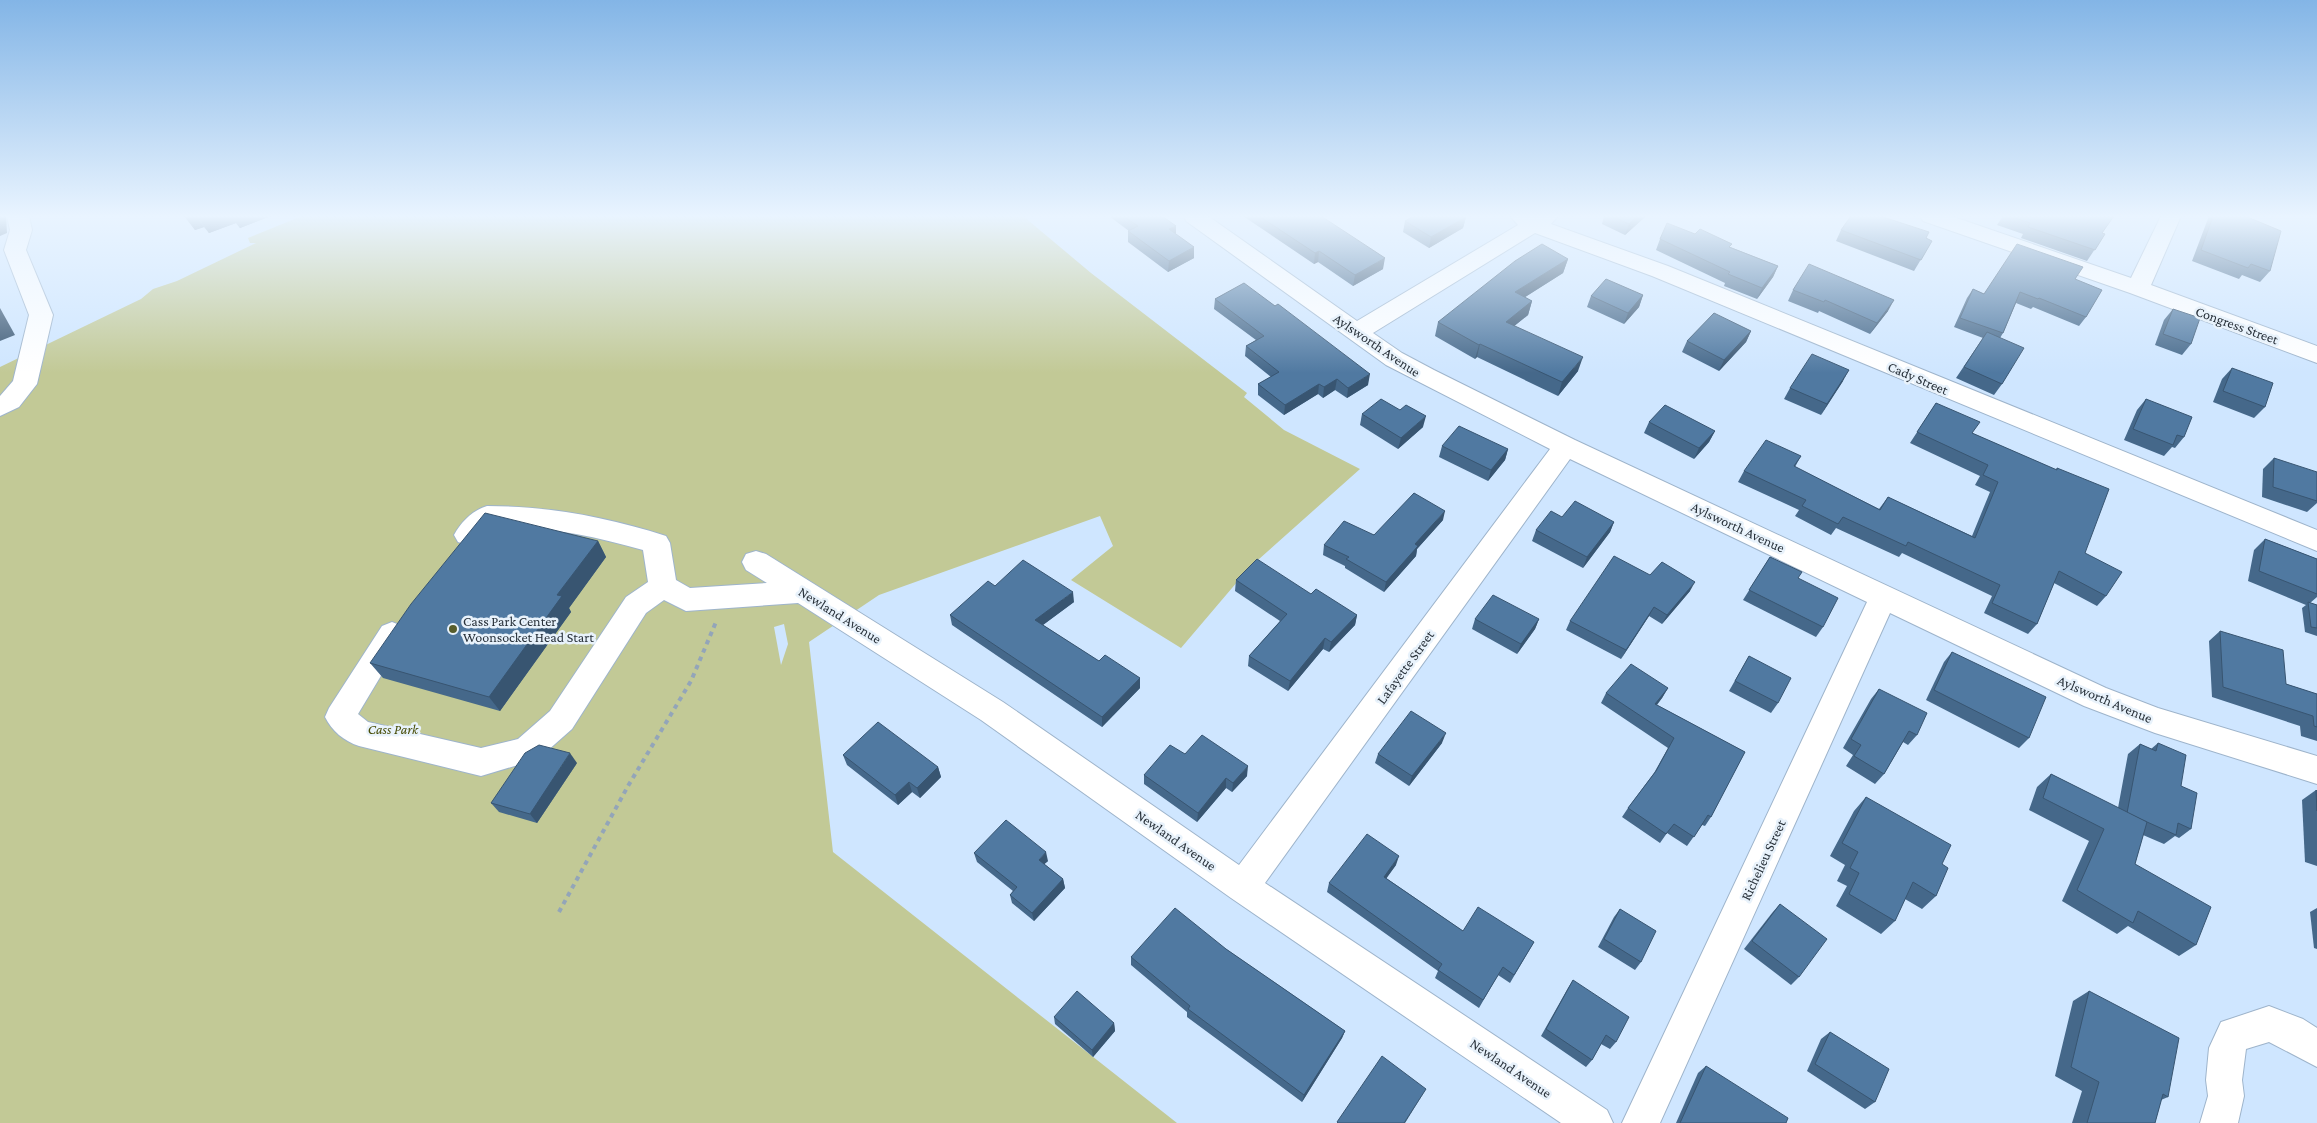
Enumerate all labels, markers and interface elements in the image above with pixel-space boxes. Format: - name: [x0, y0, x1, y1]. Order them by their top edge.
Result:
- street label: Congress Street: [2194, 303, 2281, 347]
- street label: Aylsworth Avenue: [1331, 310, 1423, 380]
- street label: Cady Street: [1885, 358, 1951, 398]
- street label: Aylsworth Avenue: [1689, 498, 1787, 556]
- street label: Newland Avenue: [796, 583, 884, 647]
- place label: Cass Park Center Woonsocket Head Start: [463, 613, 594, 645]
- marker: Cass Park Center Woonsocket Head Start: [447, 623, 459, 635]
- street label: Lafayette Street: [1373, 627, 1437, 707]
- street label: Aylsworth Avenue: [2055, 672, 2155, 726]
- park label: Cass Park: [368, 721, 419, 737]
- street label: Newland Avenue: [1133, 806, 1219, 874]
- street label: Richelieu Street: [1737, 817, 1789, 903]
- street label: Newland Avenue: [1467, 1035, 1555, 1101]

